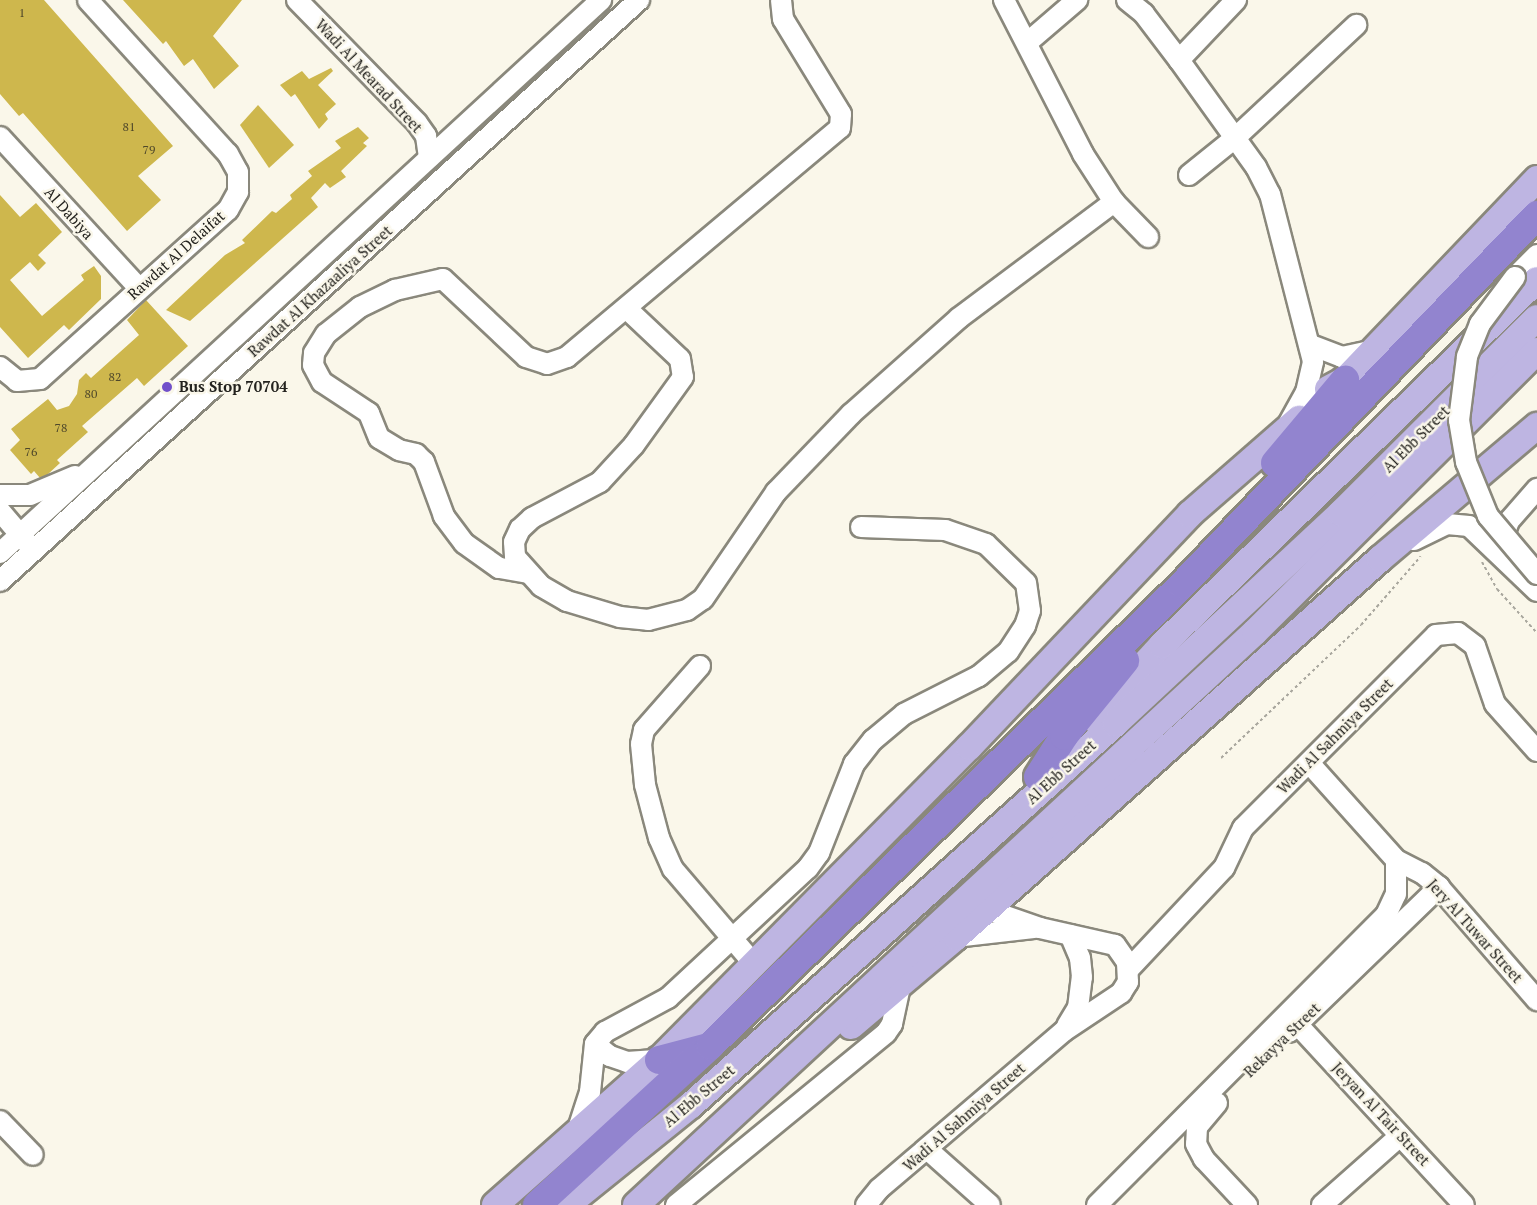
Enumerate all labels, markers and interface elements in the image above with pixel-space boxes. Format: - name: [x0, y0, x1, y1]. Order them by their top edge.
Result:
- house number: 1: [19, 6, 25, 20]
- street label: Wadi Al Mearad Street: [312, 15, 426, 137]
- house number: 81: [123, 120, 135, 134]
- house number: 79: [143, 143, 155, 157]
- street label: Al Dabiya: [41, 183, 97, 243]
- street label: Rawdat Al Delaifat: [124, 207, 228, 303]
- street label: Rawdat Al Khazaaliya Street: [244, 221, 396, 361]
- house number: 82: [109, 370, 121, 384]
- place label: Bus Stop 70704: [179, 378, 288, 396]
- marker: Bus Stop 70704: [160, 380, 174, 394]
- house number: 80: [85, 387, 97, 401]
- street label: Al Ebb Street: [1379, 402, 1453, 476]
- house number: 78: [55, 421, 67, 435]
- house number: 76: [25, 445, 37, 459]
- street label: Wadi Al Sahmiya Street: [1273, 674, 1397, 798]
- street label: Al Ebb Street: [1023, 736, 1099, 808]
- street label: Jery Al Tuwar Street: [1424, 875, 1526, 987]
- street label: Rekayya Street: [1240, 999, 1324, 1081]
- street label: Jeryan Al Tair Street: [1328, 1058, 1434, 1170]
- street label: Wadi Al Sahmiya Street: [899, 1059, 1029, 1175]
- street label: Al Ebb Street: [660, 1061, 738, 1131]

